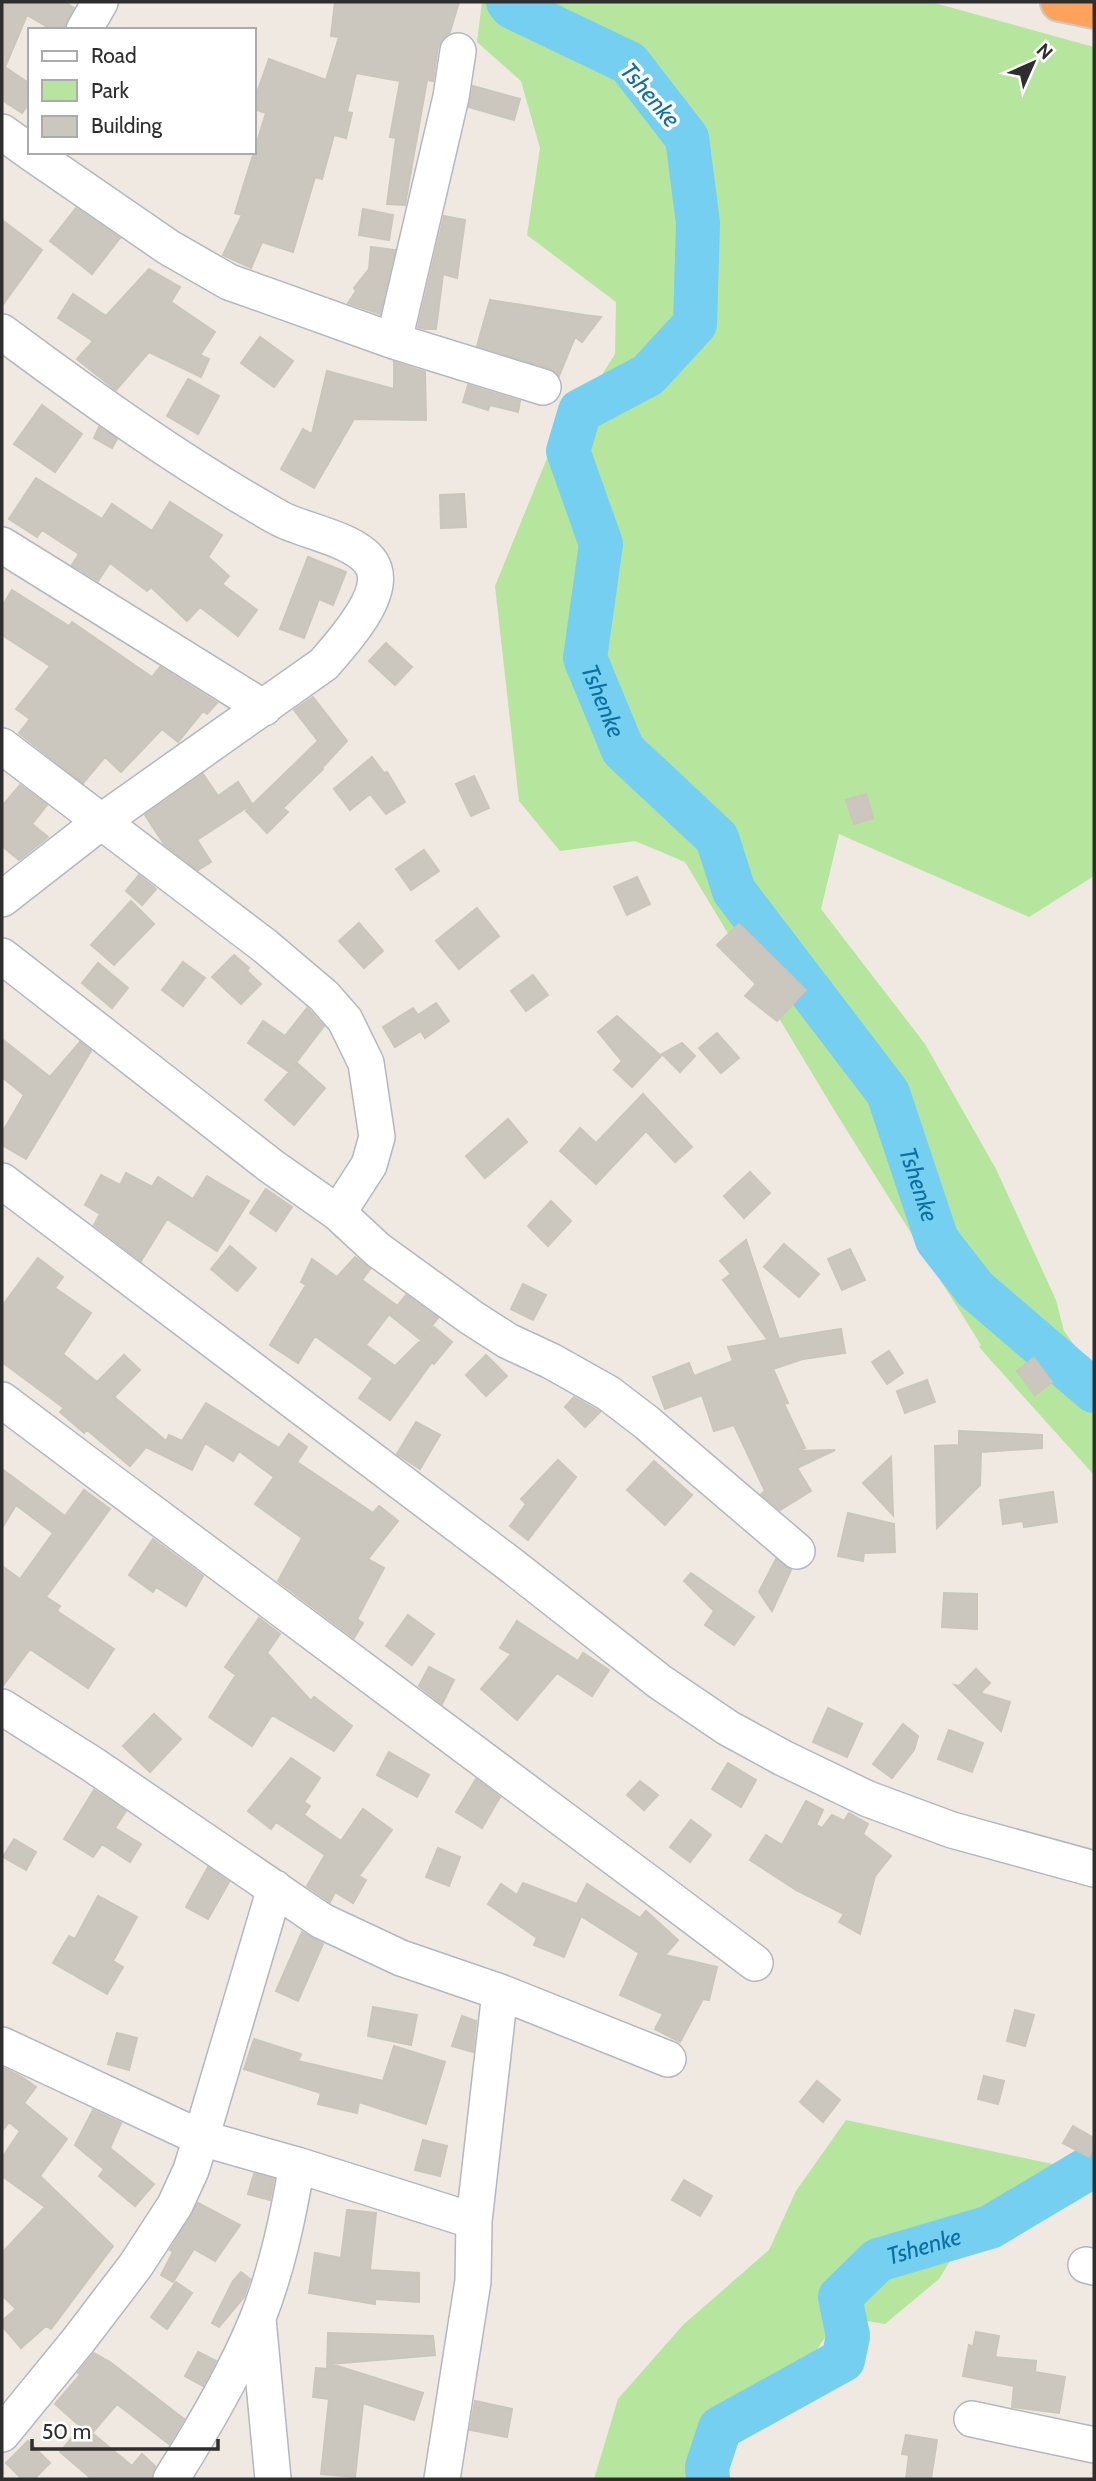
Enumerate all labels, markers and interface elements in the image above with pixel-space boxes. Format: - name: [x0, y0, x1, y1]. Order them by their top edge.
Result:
- legend: [28, 28, 256, 154]
- north arrow: [998, 28, 1068, 98]
- text: N: [1032, 38, 1058, 64]
- text: Road: [91, 43, 137, 68]
- water label: Tshenke: [614, 56, 686, 133]
- text: Park: [91, 78, 129, 103]
- text: Building: [91, 113, 163, 138]
- water label: Tshenke: [575, 660, 631, 742]
- water label: Tshenke: [893, 1144, 945, 1225]
- water label: Tshenke: [883, 2221, 965, 2271]
- scale bar: [32, 2408, 217, 2452]
- text: 50 m: [42, 2419, 91, 2444]

